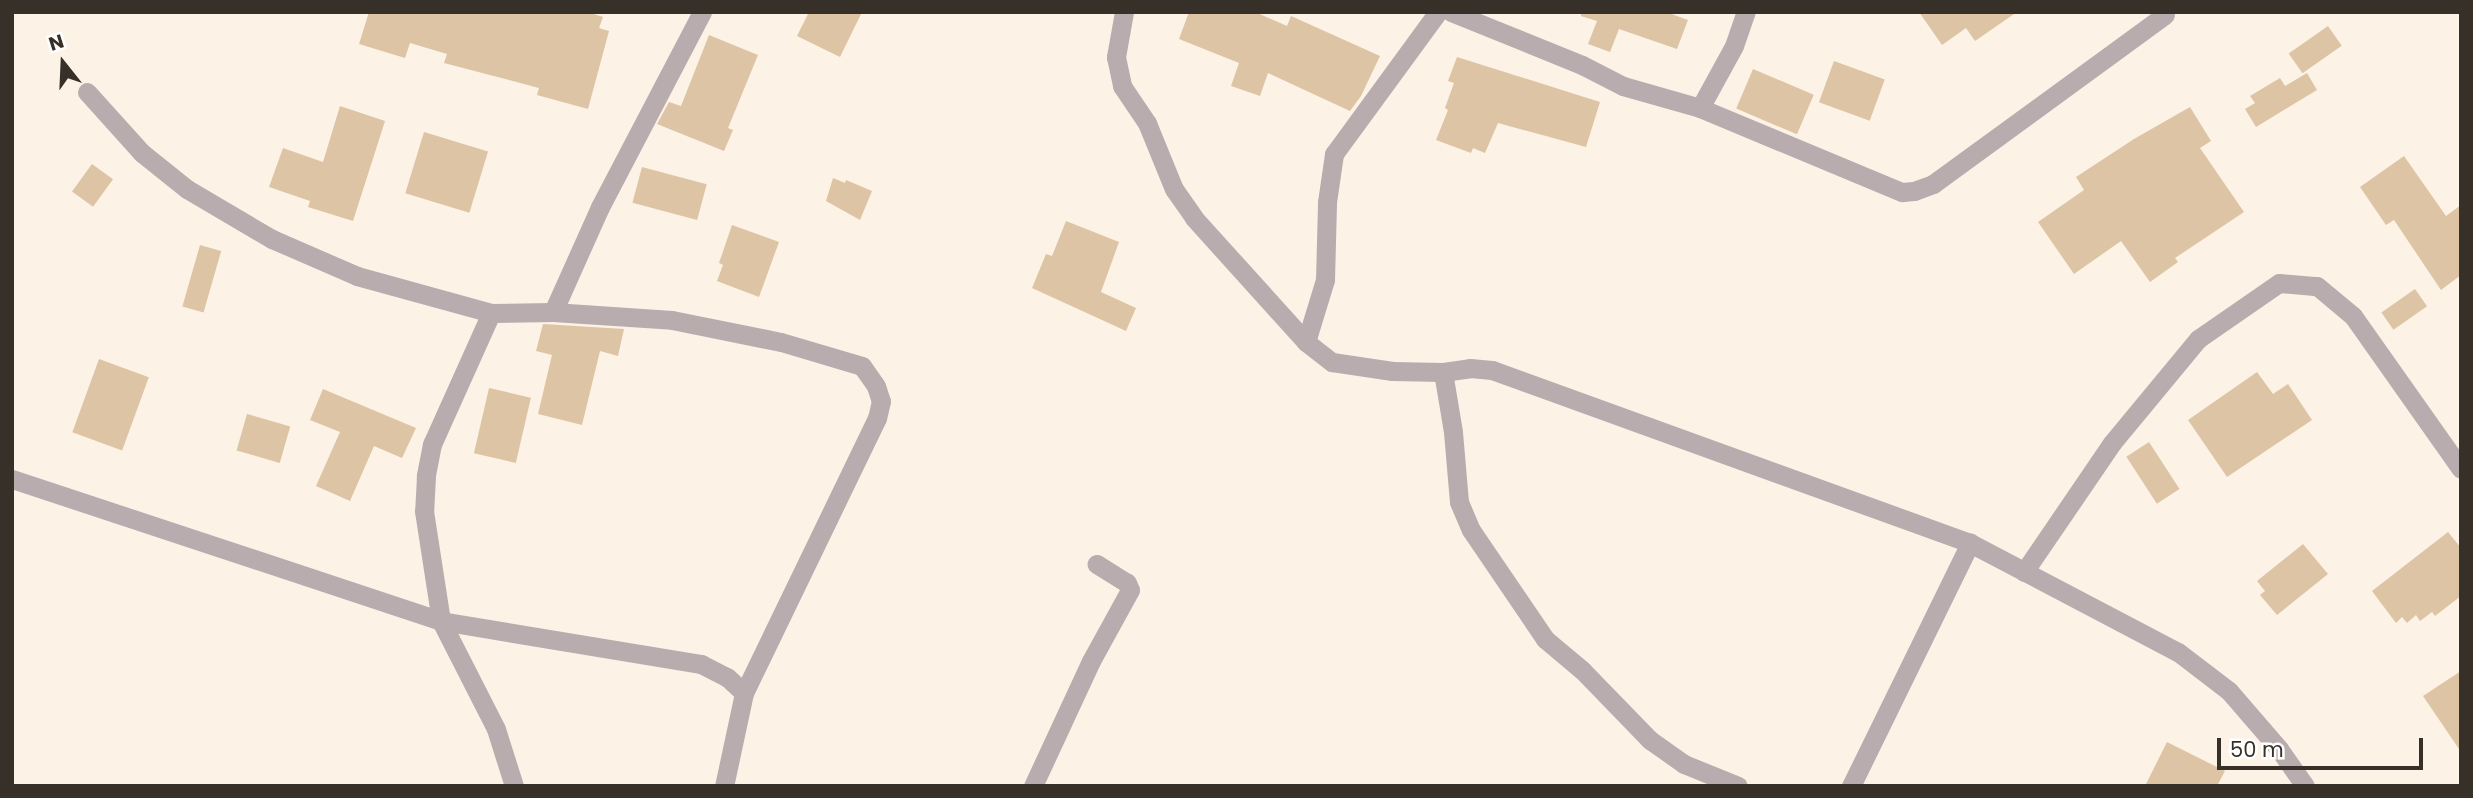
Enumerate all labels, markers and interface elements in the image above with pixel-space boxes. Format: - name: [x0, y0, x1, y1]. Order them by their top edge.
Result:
- north arrow: [28, 28, 98, 98]
- text: N: [45, 28, 67, 58]
- scale bar: [2221, 724, 2428, 768]
- text: 50 m: [2230, 735, 2284, 764]

